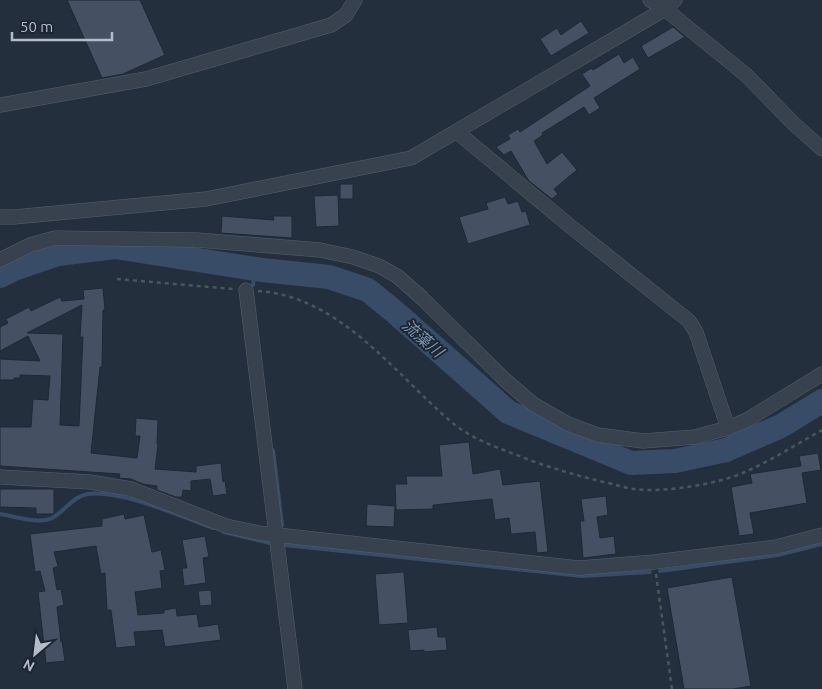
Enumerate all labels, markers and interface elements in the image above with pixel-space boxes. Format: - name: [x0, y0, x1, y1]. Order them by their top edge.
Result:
- scale bar: [12, 10, 112, 42]
- text: 50 m: [20, 18, 53, 35]
- water label: 流藻川: [399, 315, 449, 362]
- north arrow: [10, 629, 60, 679]
- text: N: [21, 656, 37, 675]

